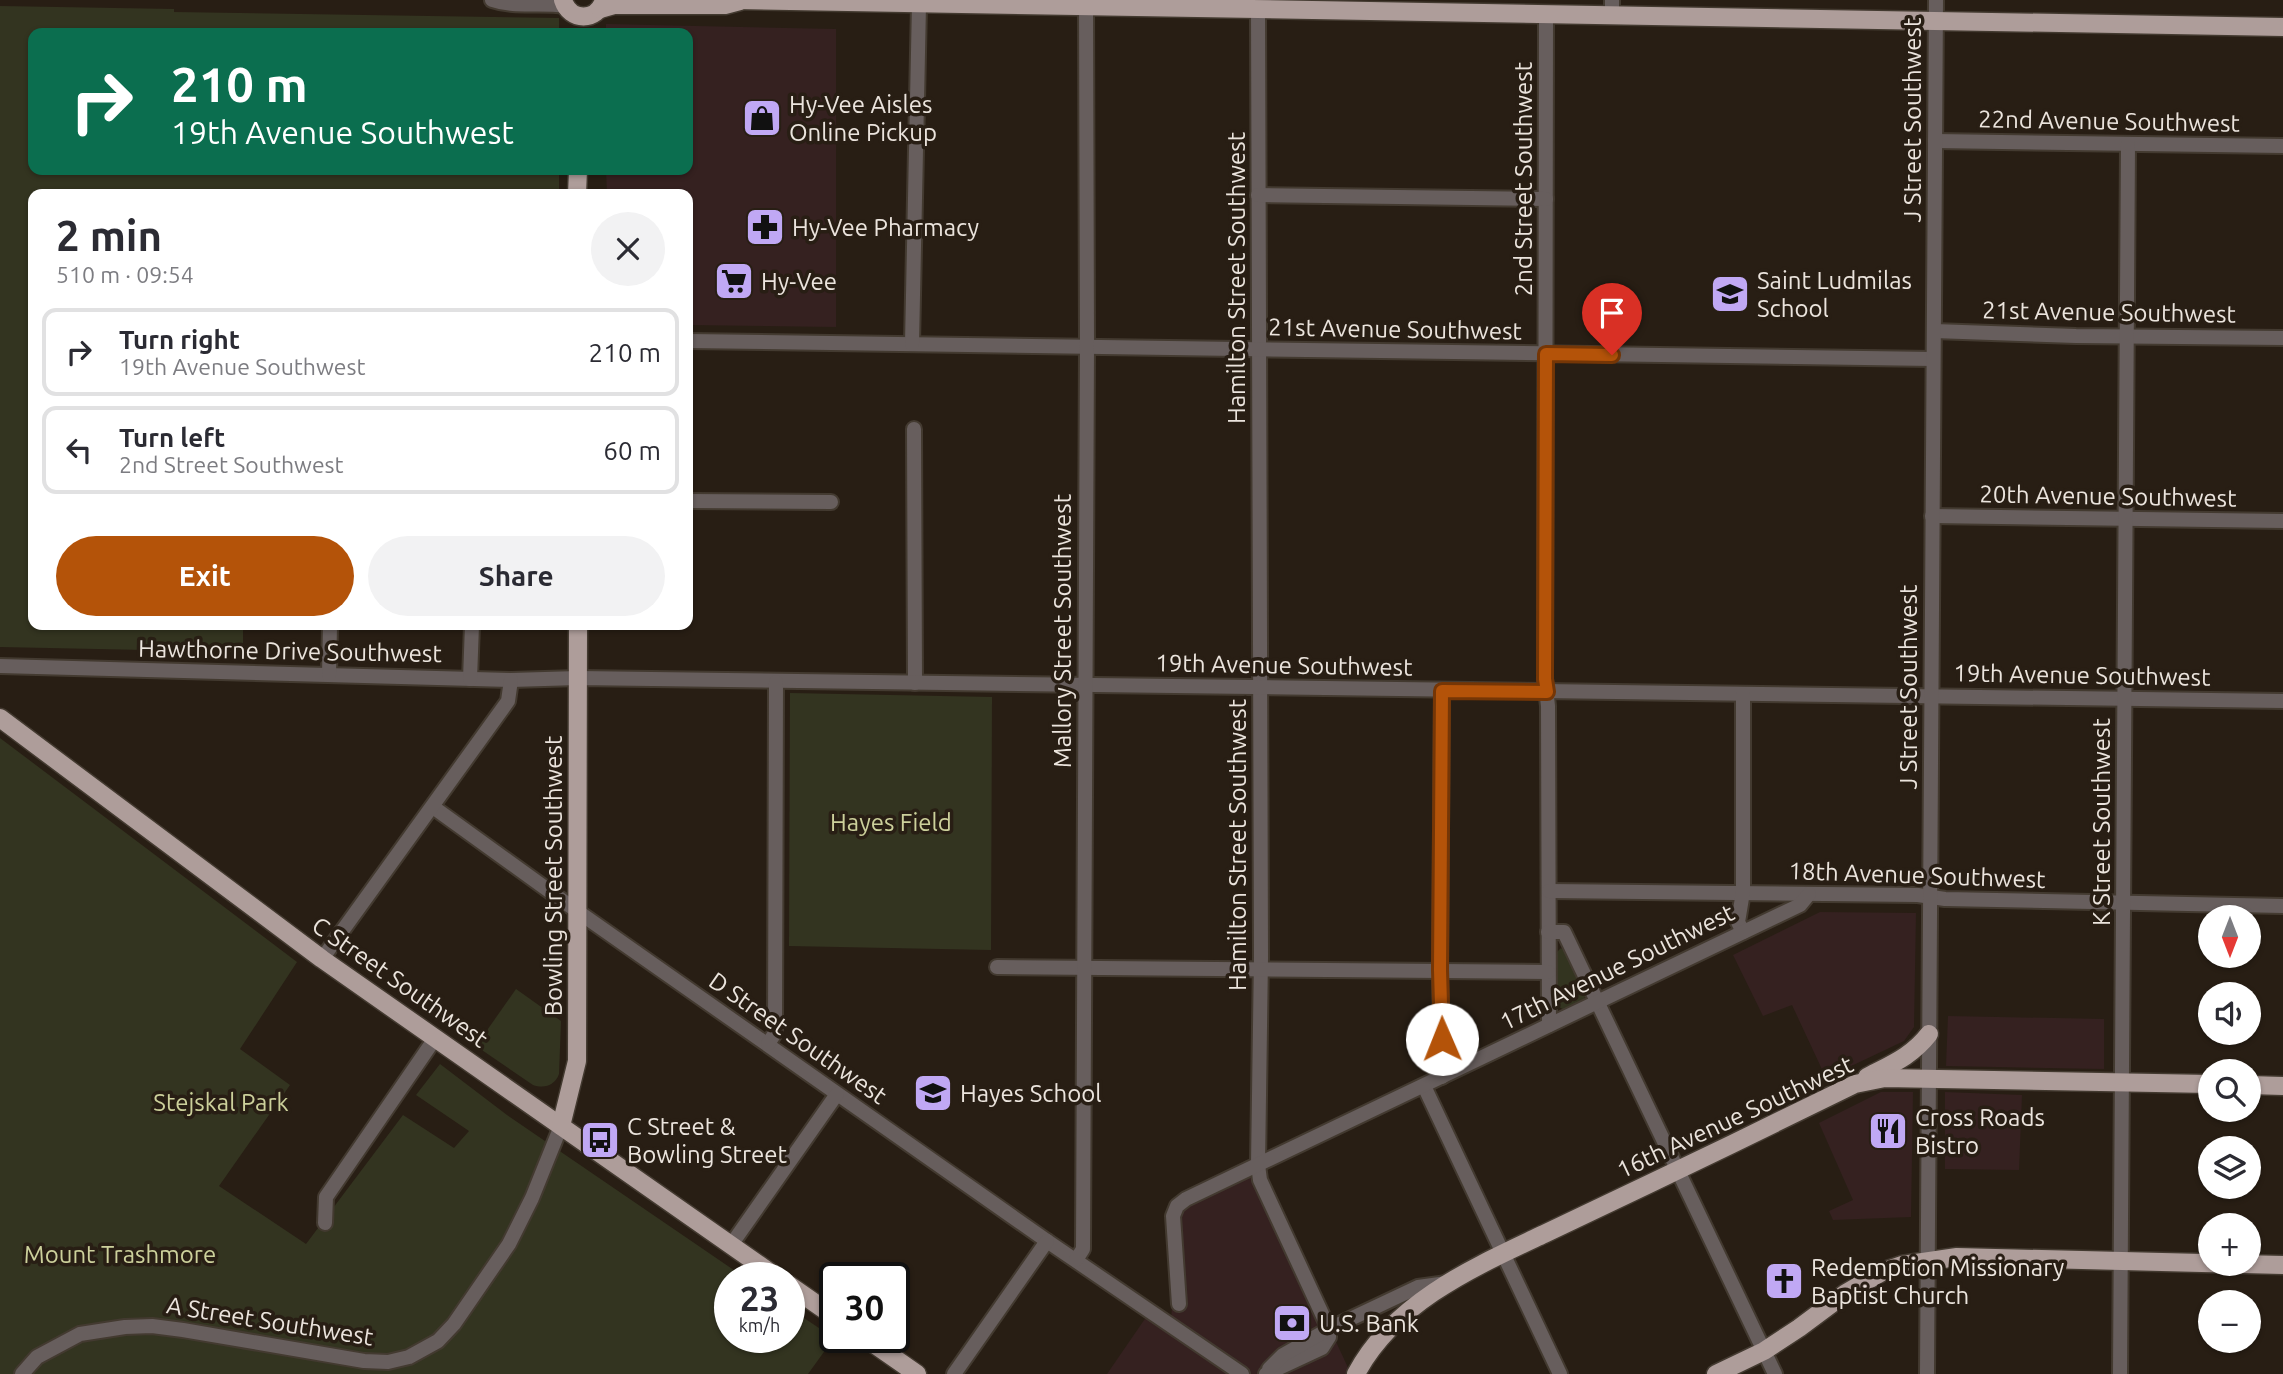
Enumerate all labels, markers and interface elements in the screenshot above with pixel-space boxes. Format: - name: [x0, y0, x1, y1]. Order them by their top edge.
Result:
- street label: J Street Southwest: [1899, 17, 1926, 222]
- icon: right: [56, 56, 147, 147]
- text: 210 m: [171, 56, 308, 111]
- street label: 2nd Street Southwest: [1510, 61, 1537, 296]
- place label: Hy-Vee Aisles Online Pickup: [789, 91, 937, 146]
- shop icon: Hy-Vee Aisles Online Pickup: [741, 97, 783, 139]
- street label: 22nd Avenue Southwest: [1978, 105, 2241, 137]
- text: 19th Avenue Southwest: [171, 114, 514, 150]
- street label: Hamilton Street Southwest: [1223, 131, 1250, 424]
- pharmacy icon: Hy-Vee Pharmacy: [744, 206, 786, 248]
- text: 2 min: [56, 212, 162, 259]
- button: close: [591, 212, 665, 286]
- place label: Hy-Vee Pharmacy: [792, 214, 979, 241]
- supermarket icon: Hy-Vee: [713, 260, 755, 302]
- text: 510 m · 09:54: [56, 262, 194, 287]
- place label: Saint Ludmilas School: [1757, 267, 1912, 322]
- place label: Hy-Vee: [761, 268, 837, 295]
- school or university icon: Saint Ludmilas School: [1709, 273, 1751, 315]
- pin: [1582, 283, 1642, 355]
- icon: arrive: [1593, 294, 1631, 332]
- street label: 21st Avenue Southwest: [1982, 296, 2237, 328]
- street label: 21st Avenue Southwest: [1268, 313, 1523, 345]
- text: Turn right: [119, 325, 240, 354]
- icon: right: [60, 333, 98, 371]
- text: 210 m: [589, 338, 661, 367]
- text: 19th Avenue Southwest: [119, 354, 365, 379]
- text: Turn left: [119, 423, 225, 452]
- icon: left: [60, 431, 98, 469]
- text: 60 m: [603, 436, 661, 465]
- text: 2nd Street Southwest: [119, 452, 344, 477]
- street label: 20th Avenue Southwest: [1979, 480, 2237, 512]
- street label: Mallory Street Southwest: [1049, 493, 1076, 768]
- button: Exit: [56, 536, 354, 616]
- button: Share: [368, 536, 665, 616]
- street label: J Street Southwest: [1895, 584, 1922, 789]
- street label: Hawthorne Drive Southwest: [138, 635, 443, 667]
- street label: 19th Avenue Southwest: [1155, 649, 1413, 681]
- street label: 19th Avenue Southwest: [1953, 659, 2211, 691]
- street label: Hamilton Street Southwest: [1224, 698, 1251, 991]
- street label: K Street Southwest: [2088, 718, 2115, 926]
- street label: Bowling Street Southwest: [540, 735, 567, 1016]
- park label: Hayes Field: [830, 809, 952, 836]
- street label: 18th Avenue Southwest: [1788, 857, 2047, 893]
- street label: 17th Avenue Southwest: [1496, 898, 1739, 1036]
- north arrow: [2198, 905, 2261, 968]
- map controls: [2198, 905, 2261, 1353]
- street label: C Street Southwest: [307, 911, 493, 1053]
- street label: D Street Southwest: [704, 967, 892, 1110]
- button: sound: [2198, 982, 2261, 1045]
- position arrow: [1405, 1002, 1479, 1076]
- street label: 16th Avenue Southwest: [1613, 1050, 1858, 1184]
- button: search: [2198, 1059, 2261, 1122]
- school or university icon: Hayes School: [912, 1072, 954, 1114]
- place label: Hayes School: [960, 1080, 1102, 1107]
- park label: Stejskal Park: [153, 1089, 289, 1116]
- place label: Cross Roads Bistro: [1915, 1104, 2045, 1159]
- restaurant icon: Cross Roads Bistro: [1867, 1110, 1909, 1152]
- place label: C Street & Bowling Street: [627, 1113, 788, 1168]
- bus stop icon: C Street & Bowling Street: [579, 1119, 621, 1161]
- button: layers: [2198, 1136, 2261, 1199]
- button: +: [2198, 1213, 2261, 1276]
- park label: Mount Trashmore: [24, 1241, 216, 1268]
- place label: Redemption Missionary Baptist Church: [1811, 1254, 2065, 1309]
- church icon: Redemption Missionary Baptist Church: [1763, 1260, 1805, 1302]
- speed limit sign: 30: [819, 1262, 910, 1353]
- text: 23: [740, 1278, 779, 1318]
- button: −: [2198, 1290, 2261, 1353]
- street label: A Street Southwest: [165, 1291, 376, 1351]
- bank icon: U.S. Bank: [1271, 1302, 1313, 1344]
- place label: U.S. Bank: [1319, 1310, 1419, 1337]
- text: km/h: [739, 1315, 780, 1335]

